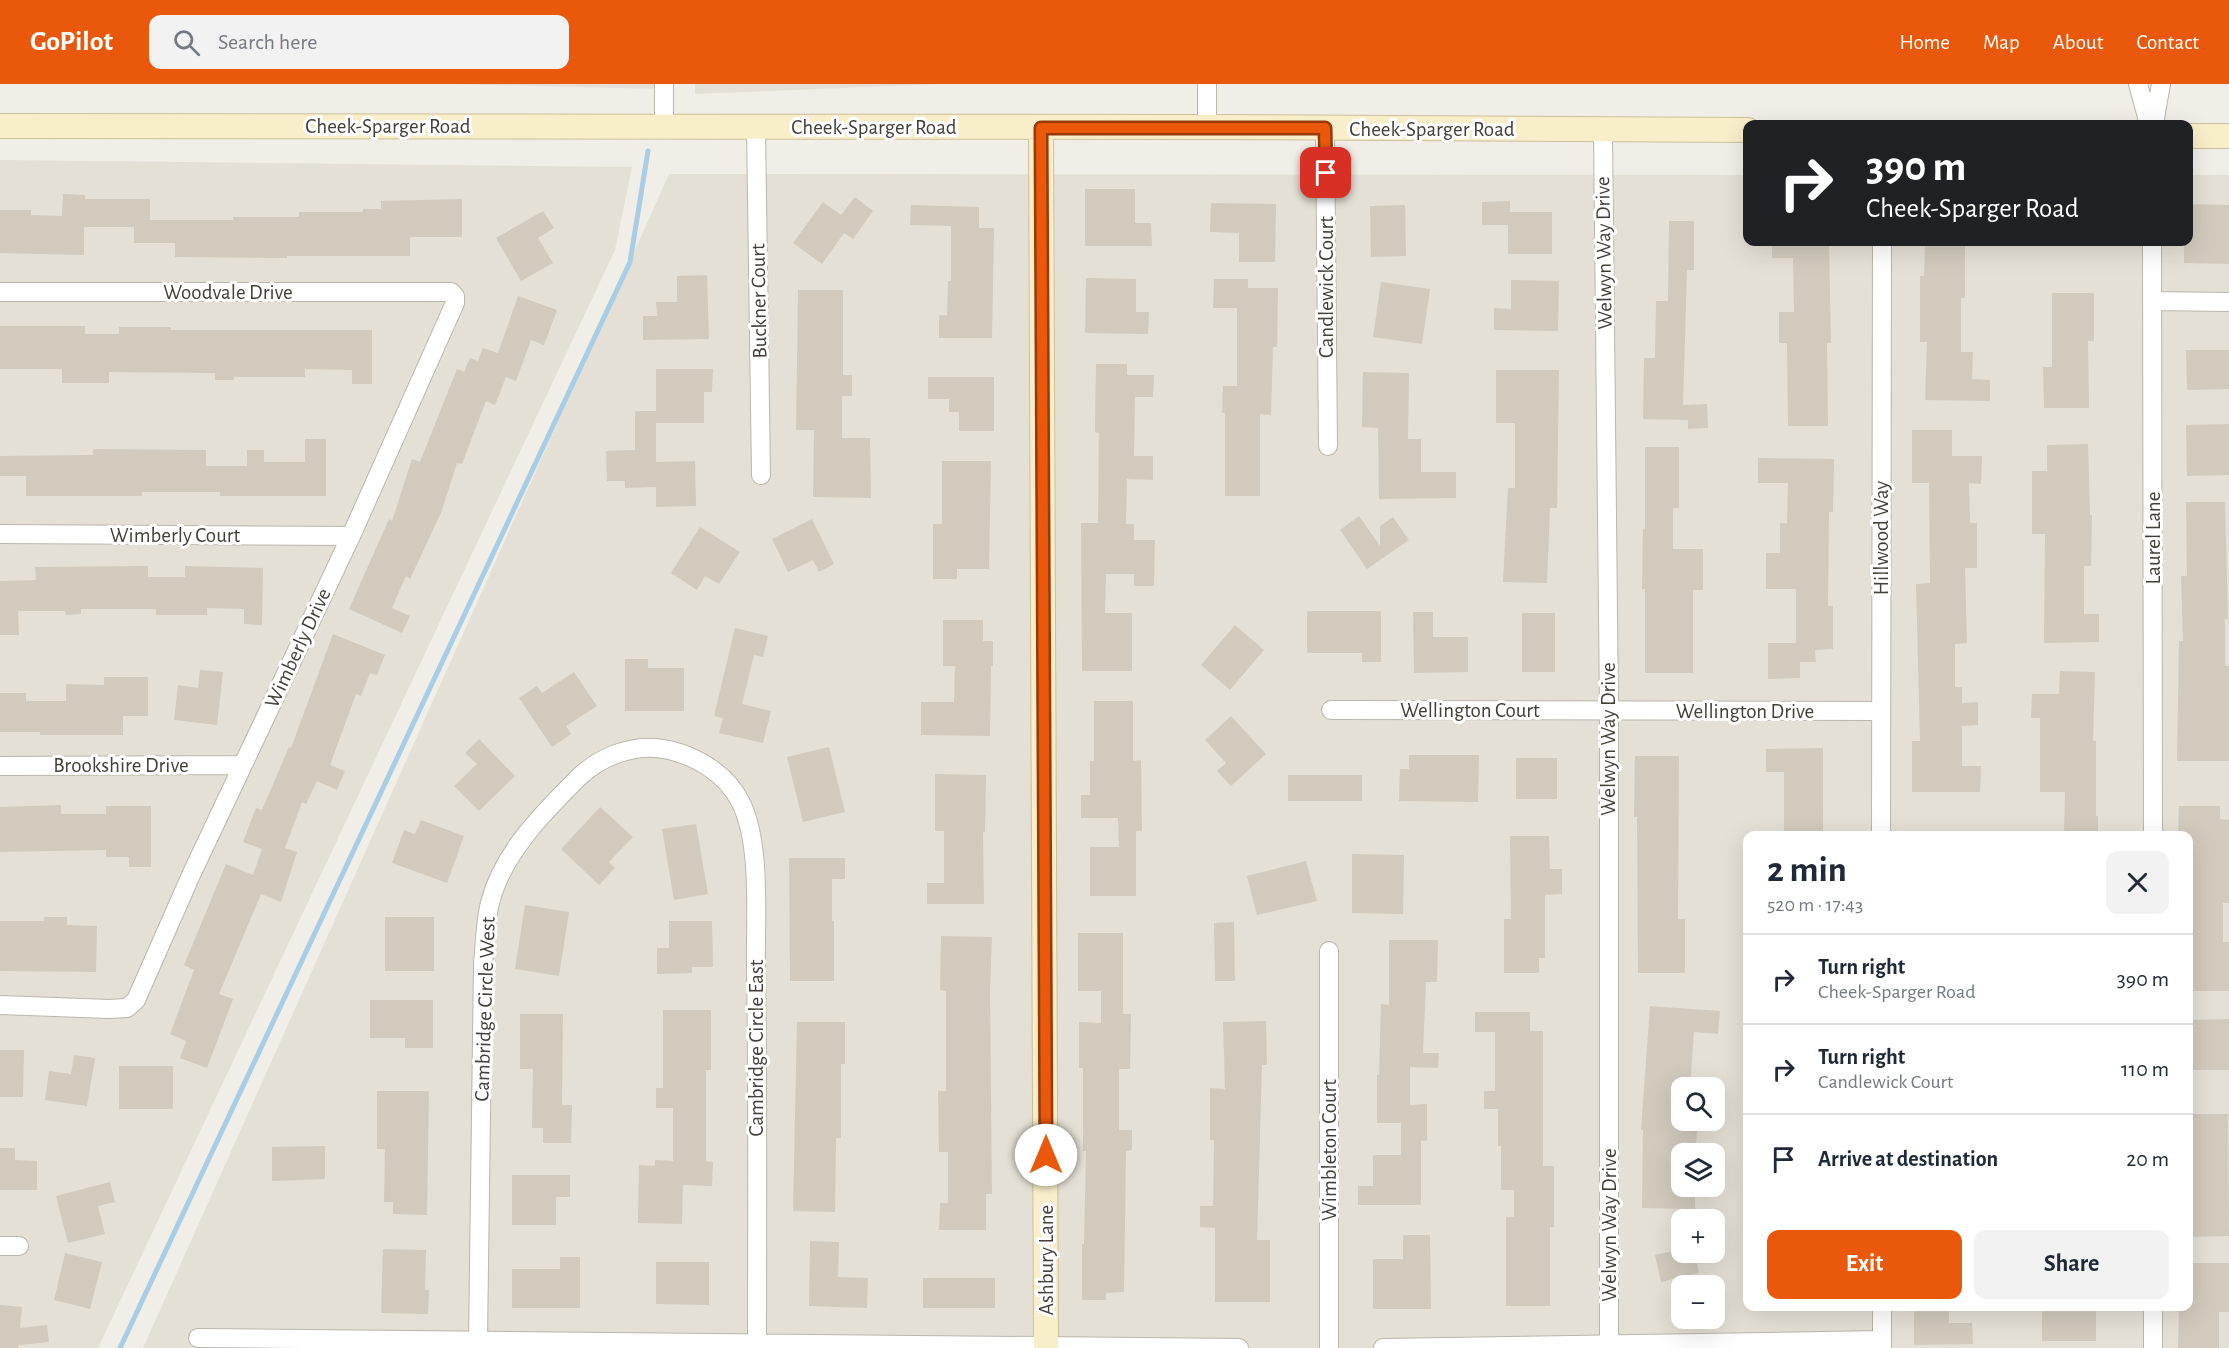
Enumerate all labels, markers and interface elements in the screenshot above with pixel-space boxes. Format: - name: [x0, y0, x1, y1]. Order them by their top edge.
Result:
- search box: [149, 15, 569, 69]
- icon: search: [170, 26, 203, 59]
- text: GoPilot: [30, 28, 113, 56]
- text: Search here: [218, 31, 318, 53]
- text: Home: [1899, 32, 1950, 53]
- text: Map: [1983, 32, 2020, 53]
- text: About: [2053, 32, 2103, 53]
- text: Contact: [2136, 32, 2199, 53]
- street label: Cheek-Sparger Road: [305, 116, 471, 137]
- street label: Cheek-Sparger Road: [791, 117, 957, 138]
- street label: Cheek-Sparger Road: [1349, 119, 1515, 140]
- icon: right: [1767, 144, 1845, 222]
- text: 390 m: [1866, 146, 1967, 188]
- pin: [1300, 147, 1351, 198]
- icon: arrive: [1309, 156, 1342, 189]
- street label: Welwyn Way Drive: [1592, 176, 1616, 330]
- text: Cheek-Sparger Road: [1866, 195, 2079, 222]
- street label: Candlewick Court: [1316, 216, 1337, 358]
- street label: Buckner Court: [747, 243, 771, 359]
- street label: Woodvale Drive: [163, 282, 293, 303]
- street label: Hillwood Way: [1871, 481, 1892, 595]
- street label: Laurel Lane: [2143, 492, 2164, 584]
- street label: Wimberly Court: [110, 525, 240, 546]
- street label: Wimberly Drive: [261, 585, 335, 711]
- street label: Welwyn Way Drive: [1598, 662, 1619, 816]
- street label: Wellington Court: [1400, 700, 1540, 721]
- street label: Wellington Drive: [1676, 701, 1814, 722]
- street label: Brookshire Drive: [53, 755, 189, 776]
- button: close: [2106, 851, 2169, 914]
- text: 2 min: [1767, 852, 1847, 888]
- text: 520 m · 17:43: [1767, 895, 1863, 915]
- street label: Cambridge Circle West: [471, 916, 499, 1102]
- text: Turn right: [1818, 956, 1905, 978]
- street label: Cambridge Circle East: [746, 959, 767, 1136]
- icon: right: [1767, 963, 1800, 996]
- text: 390 m: [2117, 968, 2169, 990]
- text: Cheek-Sparger Road: [1818, 982, 1976, 1002]
- text: Turn right: [1818, 1046, 1905, 1068]
- icon: right: [1767, 1053, 1800, 1086]
- text: 110 m: [2121, 1058, 2169, 1080]
- text: Candlewick Court: [1818, 1072, 1953, 1092]
- map controls: [1671, 1077, 1725, 1329]
- button: search: [1671, 1077, 1725, 1131]
- street label: Wimbleton Court: [1319, 1079, 1340, 1221]
- position arrow: [1014, 1123, 1078, 1187]
- button: layers: [1671, 1143, 1725, 1197]
- icon: arrive: [1767, 1143, 1800, 1176]
- street label: Welwyn Way Drive: [1599, 1148, 1620, 1302]
- text: Arrive at destination: [1818, 1148, 1998, 1170]
- text: 20 m: [2126, 1148, 2169, 1170]
- street label: Ashbury Lane: [1036, 1205, 1057, 1315]
- button: +: [1671, 1209, 1725, 1263]
- button: Exit: [1767, 1230, 1962, 1299]
- button: Share: [1974, 1230, 2169, 1299]
- button: −: [1671, 1275, 1725, 1329]

